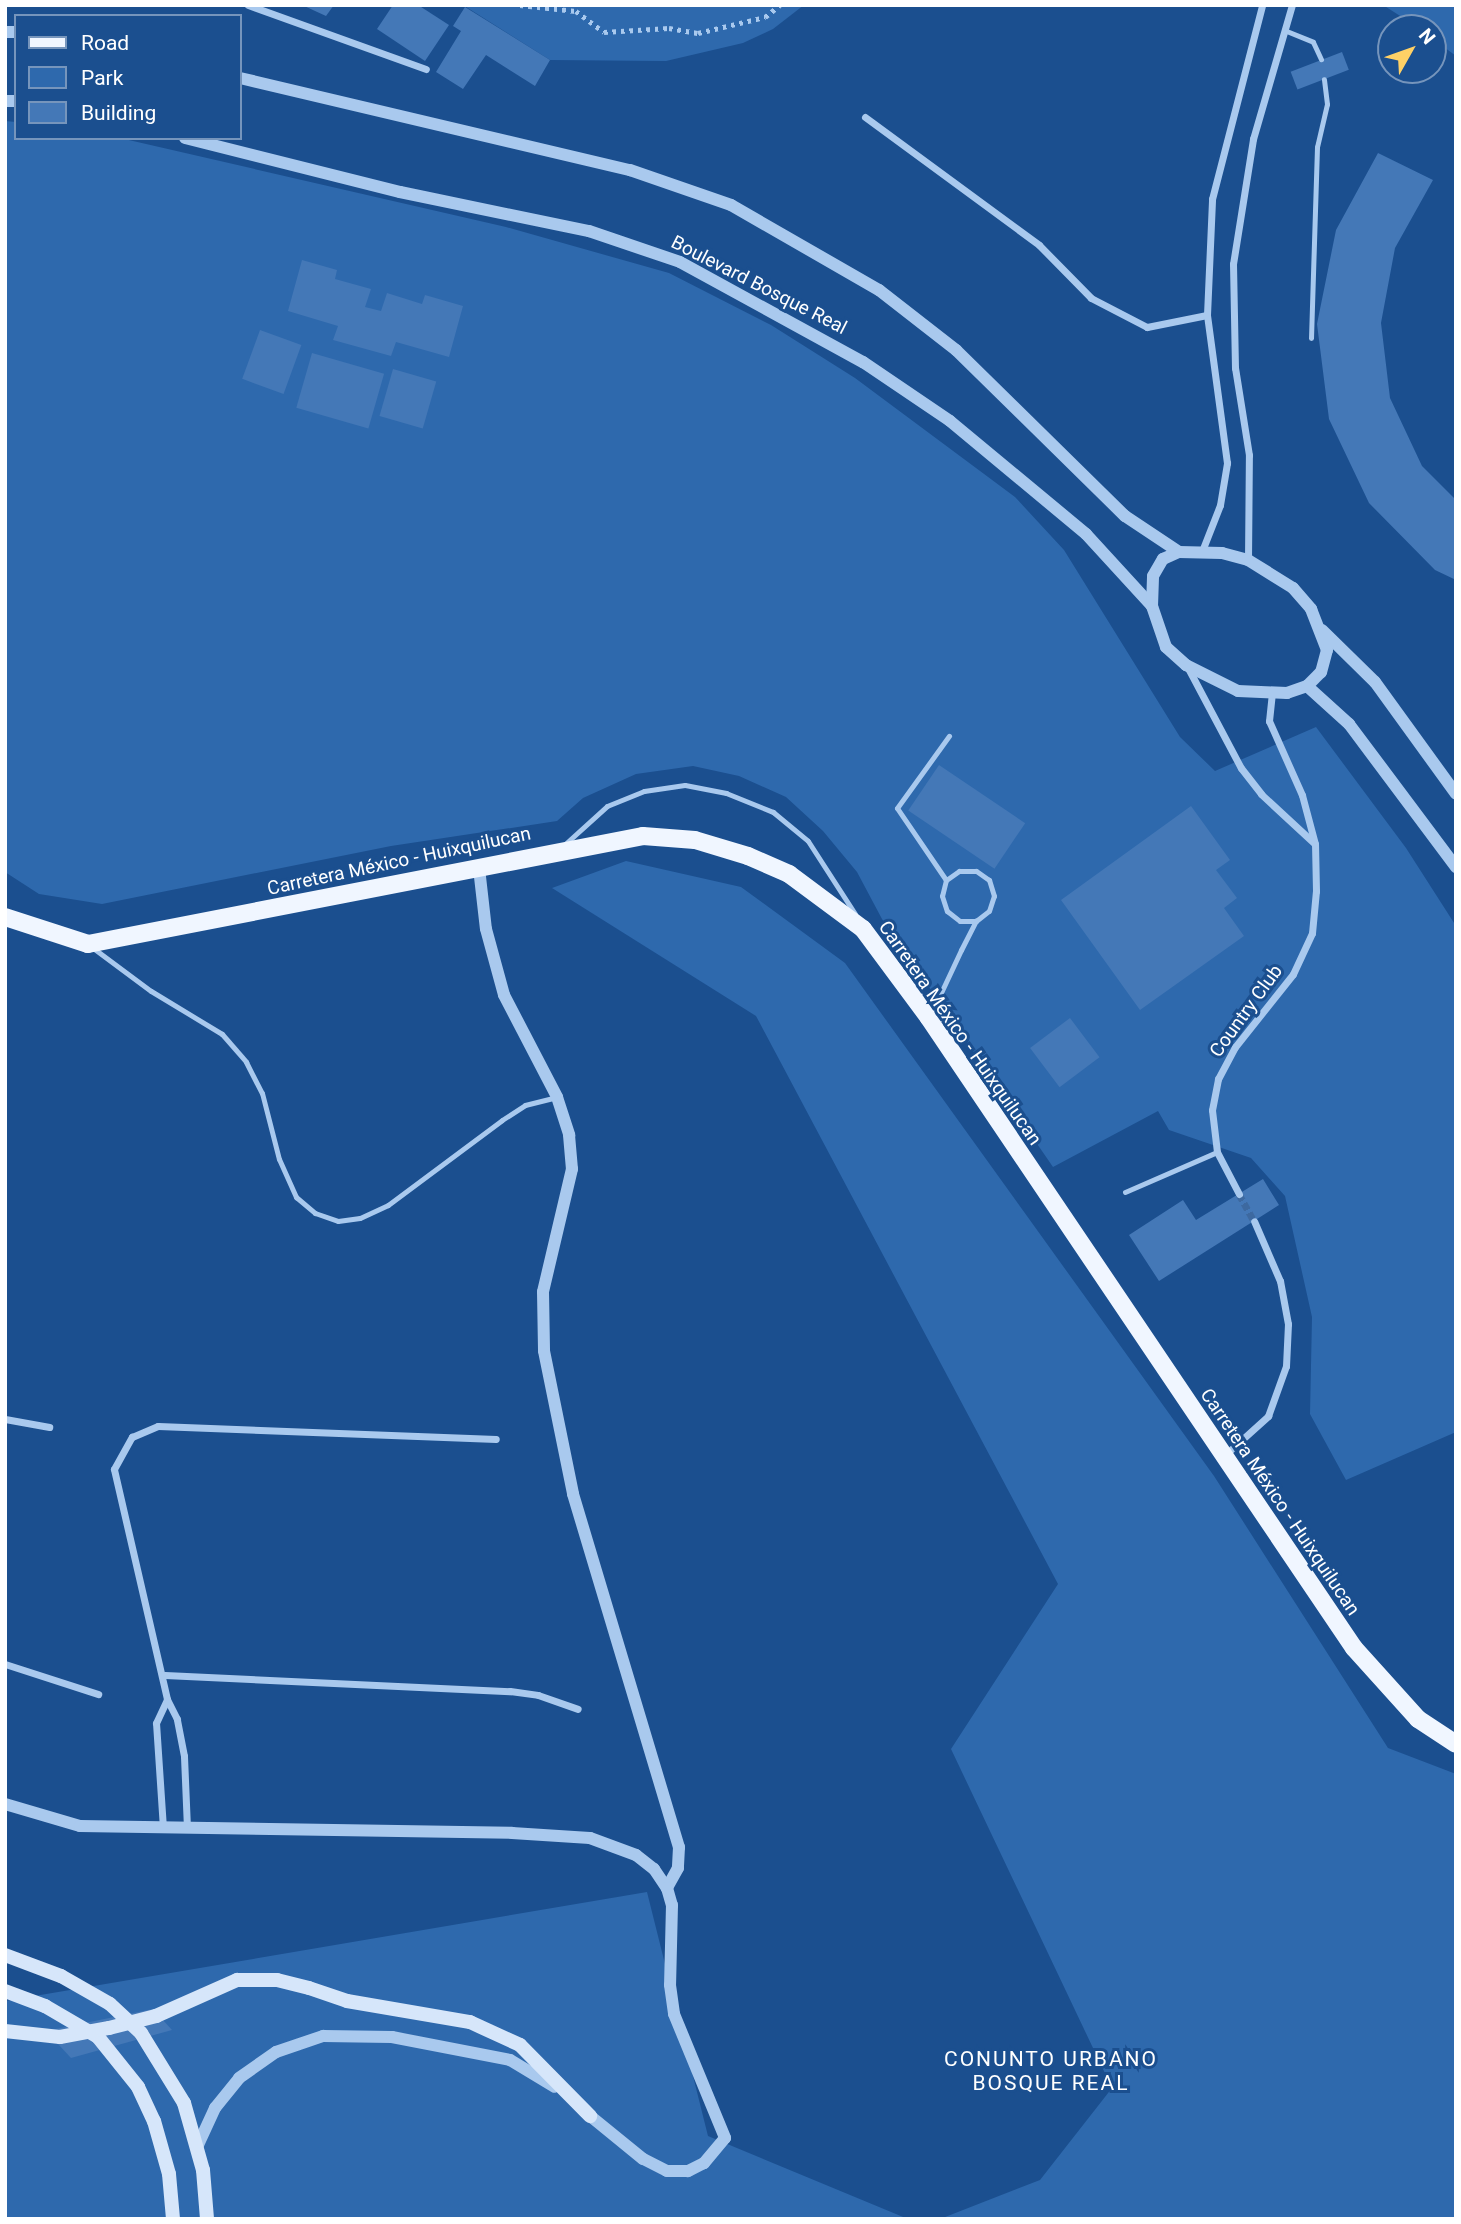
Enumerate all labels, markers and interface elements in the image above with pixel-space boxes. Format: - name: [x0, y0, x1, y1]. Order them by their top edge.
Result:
- legend: [14, 14, 242, 140]
- north arrow: [1377, 14, 1447, 84]
- text: N: [1414, 24, 1440, 49]
- text: Road: [81, 31, 129, 55]
- text: Park: [81, 66, 123, 90]
- text: Building: [81, 101, 156, 125]
- street label: Boulevard Bosque Real: [667, 231, 851, 339]
- street label: Carretera México - Huixquilucan: [265, 822, 533, 900]
- street label: Carretera México - Huixquilucan: [874, 916, 1046, 1150]
- street label: Country Club: [1205, 960, 1287, 1062]
- street label: Carretera México - Huixquilucan: [1195, 1384, 1365, 1620]
- district label: CONUNTO URBANO BOSQUE REAL: [946, 2046, 1156, 2096]

